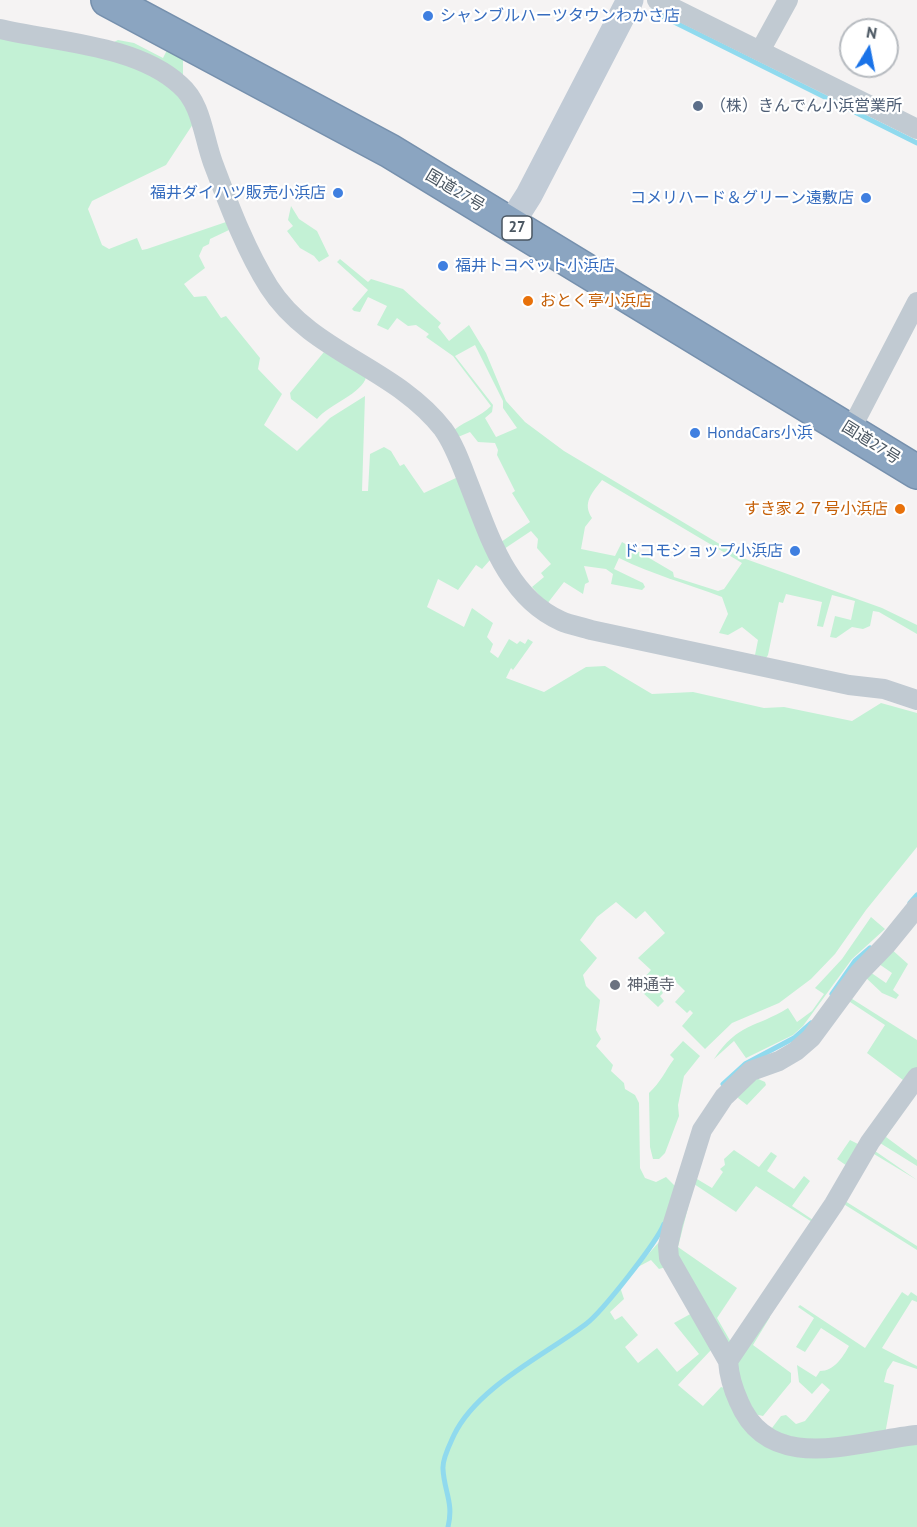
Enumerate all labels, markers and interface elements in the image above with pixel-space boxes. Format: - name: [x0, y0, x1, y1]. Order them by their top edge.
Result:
- place label: シャンブルハーツタウンわかさ店: [440, 6, 680, 26]
- marker: シャンブルハーツタウンわかさ店: [421, 9, 435, 23]
- north arrow: [839, 18, 899, 78]
- text: N: [865, 21, 879, 43]
- place label: （株）きんでん小浜営業所: [710, 96, 902, 116]
- marker: （株）きんでん小浜営業所: [691, 99, 705, 113]
- street label: 国道27号: [422, 166, 488, 216]
- place label: 福井ダイハツ販売小浜店: [150, 183, 326, 203]
- marker: 福井ダイハツ販売小浜店: [331, 186, 345, 200]
- place label: コメリハード＆グリーン遠敷店: [630, 188, 854, 208]
- marker: コメリハード＆グリーン遠敷店: [859, 191, 873, 205]
- road number: 27: [502, 216, 532, 240]
- place label: 福井トヨペット小浜店: [455, 256, 615, 276]
- marker: 福井トヨペット小浜店: [436, 259, 450, 273]
- place label: おとく亭小浜店: [540, 291, 652, 311]
- marker: おとく亭小浜店: [521, 294, 535, 308]
- street label: 国道27号: [838, 418, 904, 468]
- place label: HondaCars小浜: [707, 423, 813, 443]
- marker: HondaCars小浜: [688, 426, 702, 440]
- place label: すき家２７号小浜店: [744, 499, 888, 519]
- marker: すき家２７号小浜店: [893, 502, 907, 516]
- place label: ドコモショップ小浜店: [623, 541, 783, 561]
- marker: ドコモショップ小浜店: [788, 544, 802, 558]
- place label: 神通寺: [627, 975, 675, 995]
- marker: 神通寺: [608, 978, 622, 992]

